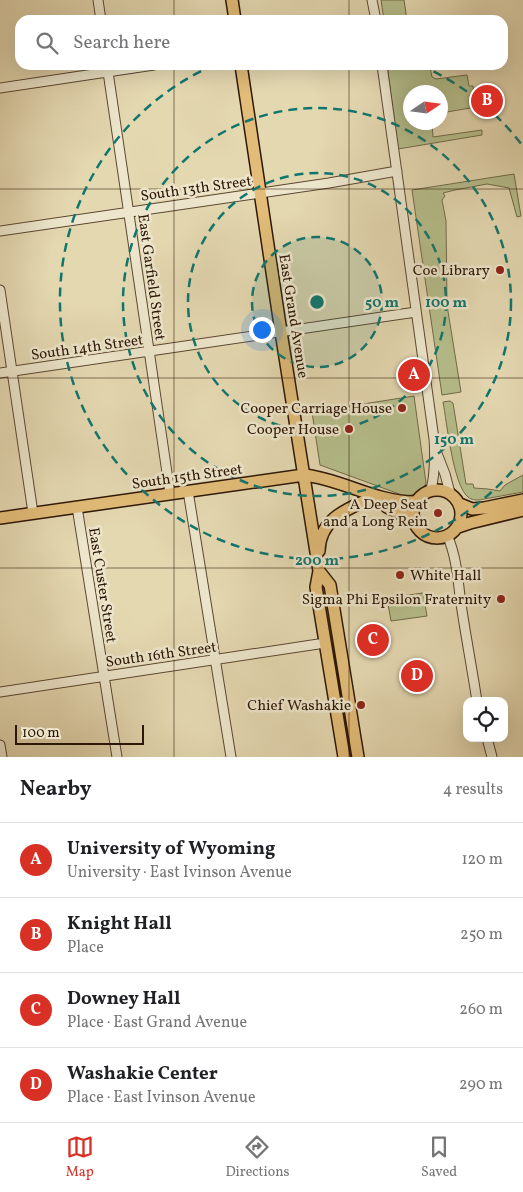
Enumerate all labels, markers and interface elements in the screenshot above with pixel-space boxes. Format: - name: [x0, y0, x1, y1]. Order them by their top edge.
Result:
- search box: [15, 15, 508, 70]
- icon: search: [33, 29, 61, 57]
- text: Search here: [73, 30, 170, 56]
- pin: B: [471, 82, 503, 120]
- north arrow: [403, 85, 448, 130]
- street label: South 13th Street: [139, 171, 253, 208]
- street label: East Garfield Street: [131, 213, 170, 342]
- street label: East Grand Avenue: [272, 253, 313, 380]
- place label: Coe Library: [413, 261, 490, 282]
- marker: Coe Library: [494, 264, 506, 276]
- centre of rings: [308, 293, 326, 311]
- text: 50 m: [365, 293, 399, 314]
- text: 100 m: [425, 293, 468, 314]
- your location: [249, 317, 275, 343]
- street label: South 14th Street: [30, 330, 145, 367]
- pin: A: [398, 356, 430, 394]
- place label: Cooper Carriage House: [240, 399, 392, 420]
- marker: Cooper Carriage House: [396, 402, 408, 414]
- place label: Cooper House: [247, 420, 339, 441]
- marker: Cooper House: [343, 423, 355, 435]
- text: 150 m: [434, 430, 474, 451]
- street label: South 15th Street: [131, 459, 244, 496]
- place label: A Deep Seat and a Long Rein: [323, 495, 428, 533]
- marker: A Deep Seat and a Long Rein: [432, 507, 444, 519]
- street label: East Custer Street: [82, 526, 121, 644]
- text: 200 m: [295, 551, 339, 572]
- place label: White Hall: [410, 566, 481, 587]
- marker: White Hall: [394, 569, 406, 581]
- place label: Sigma Phi Epsilon Fraternity: [302, 590, 491, 611]
- marker: Sigma Phi Epsilon Fraternity: [495, 593, 507, 605]
- pin: C: [357, 621, 389, 659]
- street label: South 16th Street: [104, 637, 218, 674]
- pin: D: [401, 657, 433, 695]
- place label: Chief Washakie: [247, 696, 351, 717]
- map controls: [463, 697, 508, 742]
- button: locate: [463, 697, 508, 742]
- marker: Chief Washakie: [355, 699, 367, 711]
- scale bar: [15, 722, 144, 745]
- text: 100 m: [22, 724, 60, 743]
- text: Nearby: [20, 775, 91, 804]
- text: 4 results: [443, 779, 503, 801]
- text: University of Wyoming: [67, 836, 275, 862]
- text: A: [30, 849, 42, 871]
- text: 120 m: [461, 849, 503, 871]
- text: University · East Ivinson Avenue: [67, 862, 292, 884]
- text: Knight Hall: [67, 911, 172, 937]
- text: B: [31, 924, 41, 946]
- text: 250 m: [460, 924, 503, 946]
- text: Place: [67, 937, 104, 959]
- text: Downey Hall: [67, 986, 180, 1012]
- text: C: [31, 999, 41, 1021]
- text: 260 m: [459, 999, 503, 1021]
- text: Place · East Grand Avenue: [67, 1012, 247, 1034]
- text: Washakie Center: [67, 1061, 218, 1087]
- text: D: [30, 1074, 42, 1096]
- text: 290 m: [459, 1074, 503, 1096]
- text: Place · East Ivinson Avenue: [67, 1087, 256, 1109]
- tab: Map: [66, 1133, 94, 1182]
- tab: Directions: [225, 1133, 290, 1182]
- tab: Saved: [421, 1133, 457, 1182]

